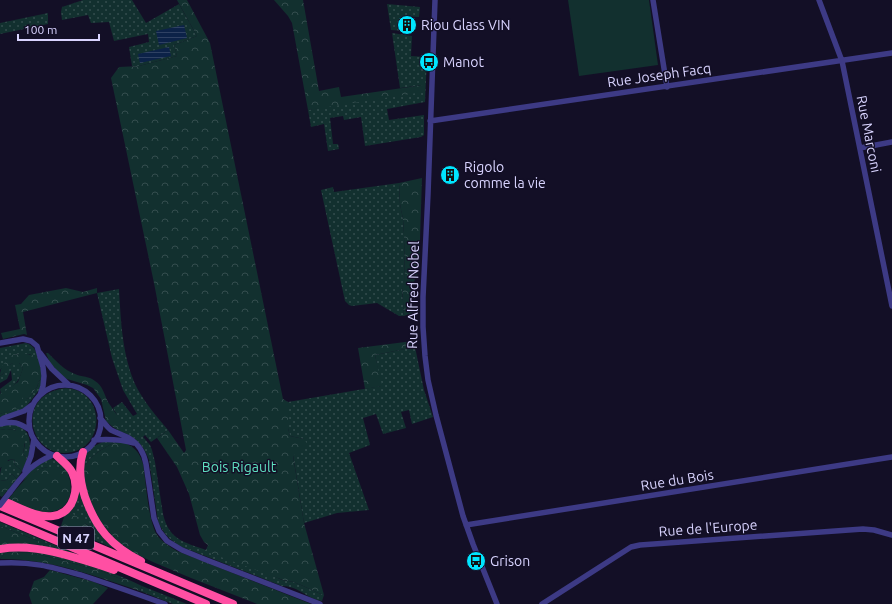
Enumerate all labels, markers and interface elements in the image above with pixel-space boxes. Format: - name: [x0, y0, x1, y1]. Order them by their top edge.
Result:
- building icon: Riou Glass VIN: [396, 14, 418, 36]
- scale bar: [18, 16, 99, 42]
- place label: Riou Glass VIN: [421, 17, 511, 33]
- text: 100 m: [24, 23, 57, 36]
- bus stop icon: Manot: [418, 51, 440, 73]
- place label: Manot: [443, 54, 485, 70]
- street label: Rue Joseph Facq: [606, 60, 712, 90]
- street label: Rue Marconi: [854, 94, 884, 174]
- place label: Rigolo comme la vie: [464, 159, 546, 191]
- building icon: Rigolo comme la vie: [439, 164, 461, 186]
- street label: Rue Alfred Nobel: [404, 241, 422, 349]
- park label: Bois Rigault: [202, 459, 277, 475]
- street label: Rue du Bois: [639, 466, 715, 494]
- street label: Rue de l'Europe: [658, 517, 758, 539]
- road number: N 47: [58, 527, 94, 549]
- bus stop icon: Grison: [465, 550, 487, 572]
- place label: Grison: [490, 553, 530, 569]

